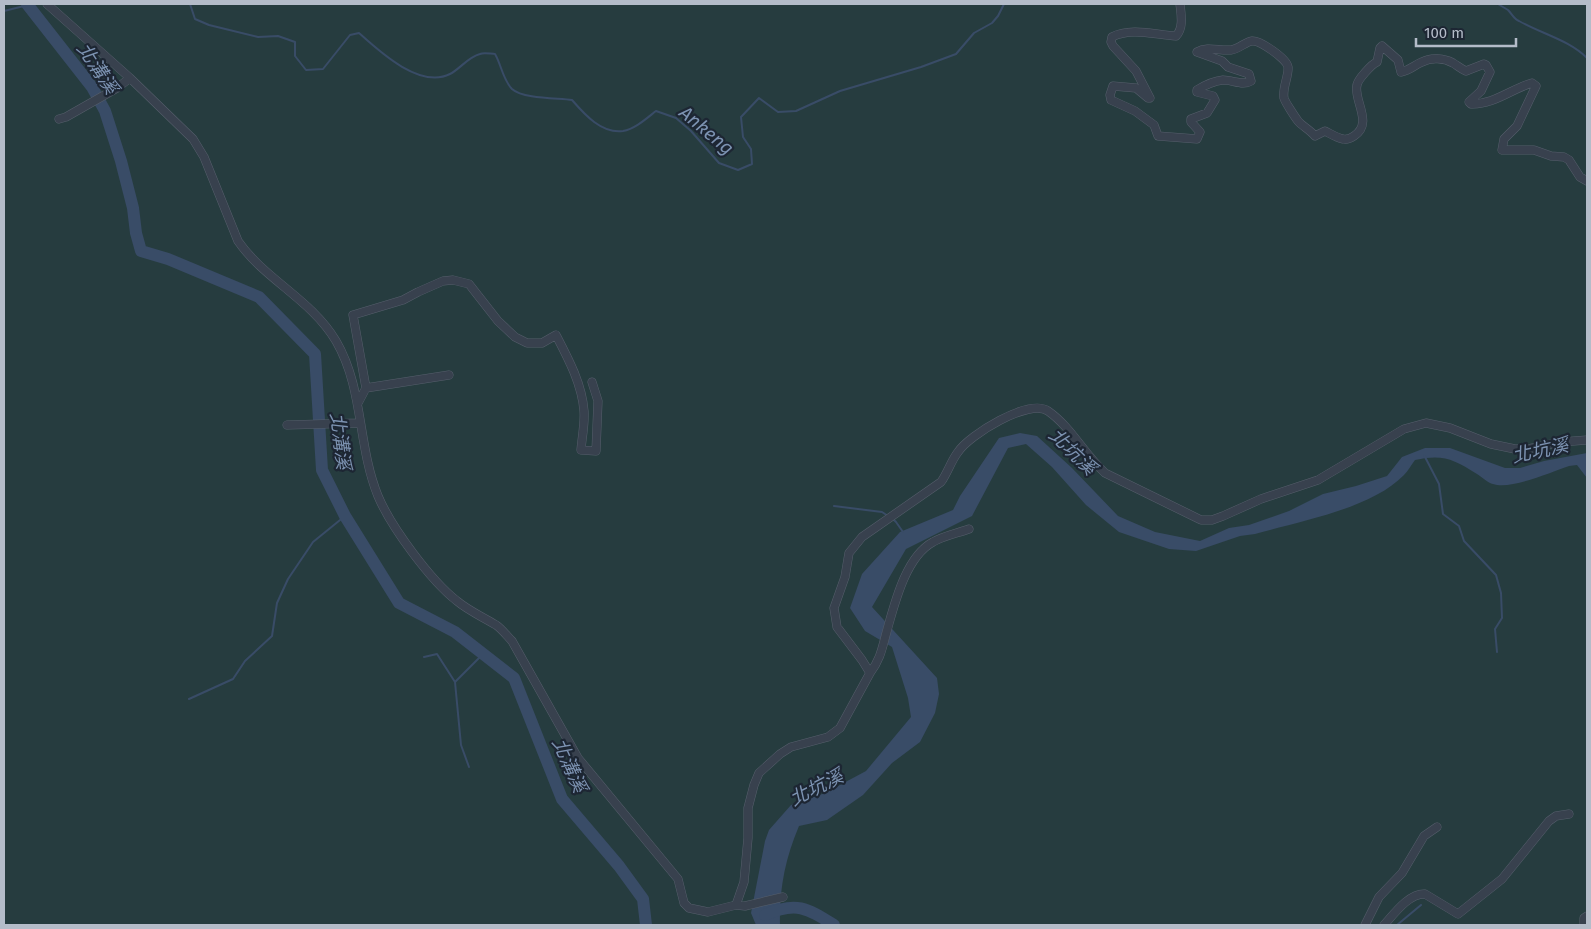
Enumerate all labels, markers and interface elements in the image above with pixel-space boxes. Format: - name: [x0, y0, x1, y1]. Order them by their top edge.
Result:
- scale bar: [1416, 15, 1516, 47]
- text: 100 m: [1424, 24, 1464, 42]
- water label: 北溝溪: [72, 38, 125, 101]
- water label: Ankeng: [674, 100, 739, 160]
- water label: 北溝溪: [326, 411, 356, 474]
- water label: 北坑溪: [1044, 423, 1103, 482]
- water label: 北坑溪: [1510, 433, 1573, 468]
- water label: 北溝溪: [547, 734, 593, 799]
- water label: 北坑溪: [786, 763, 850, 811]

